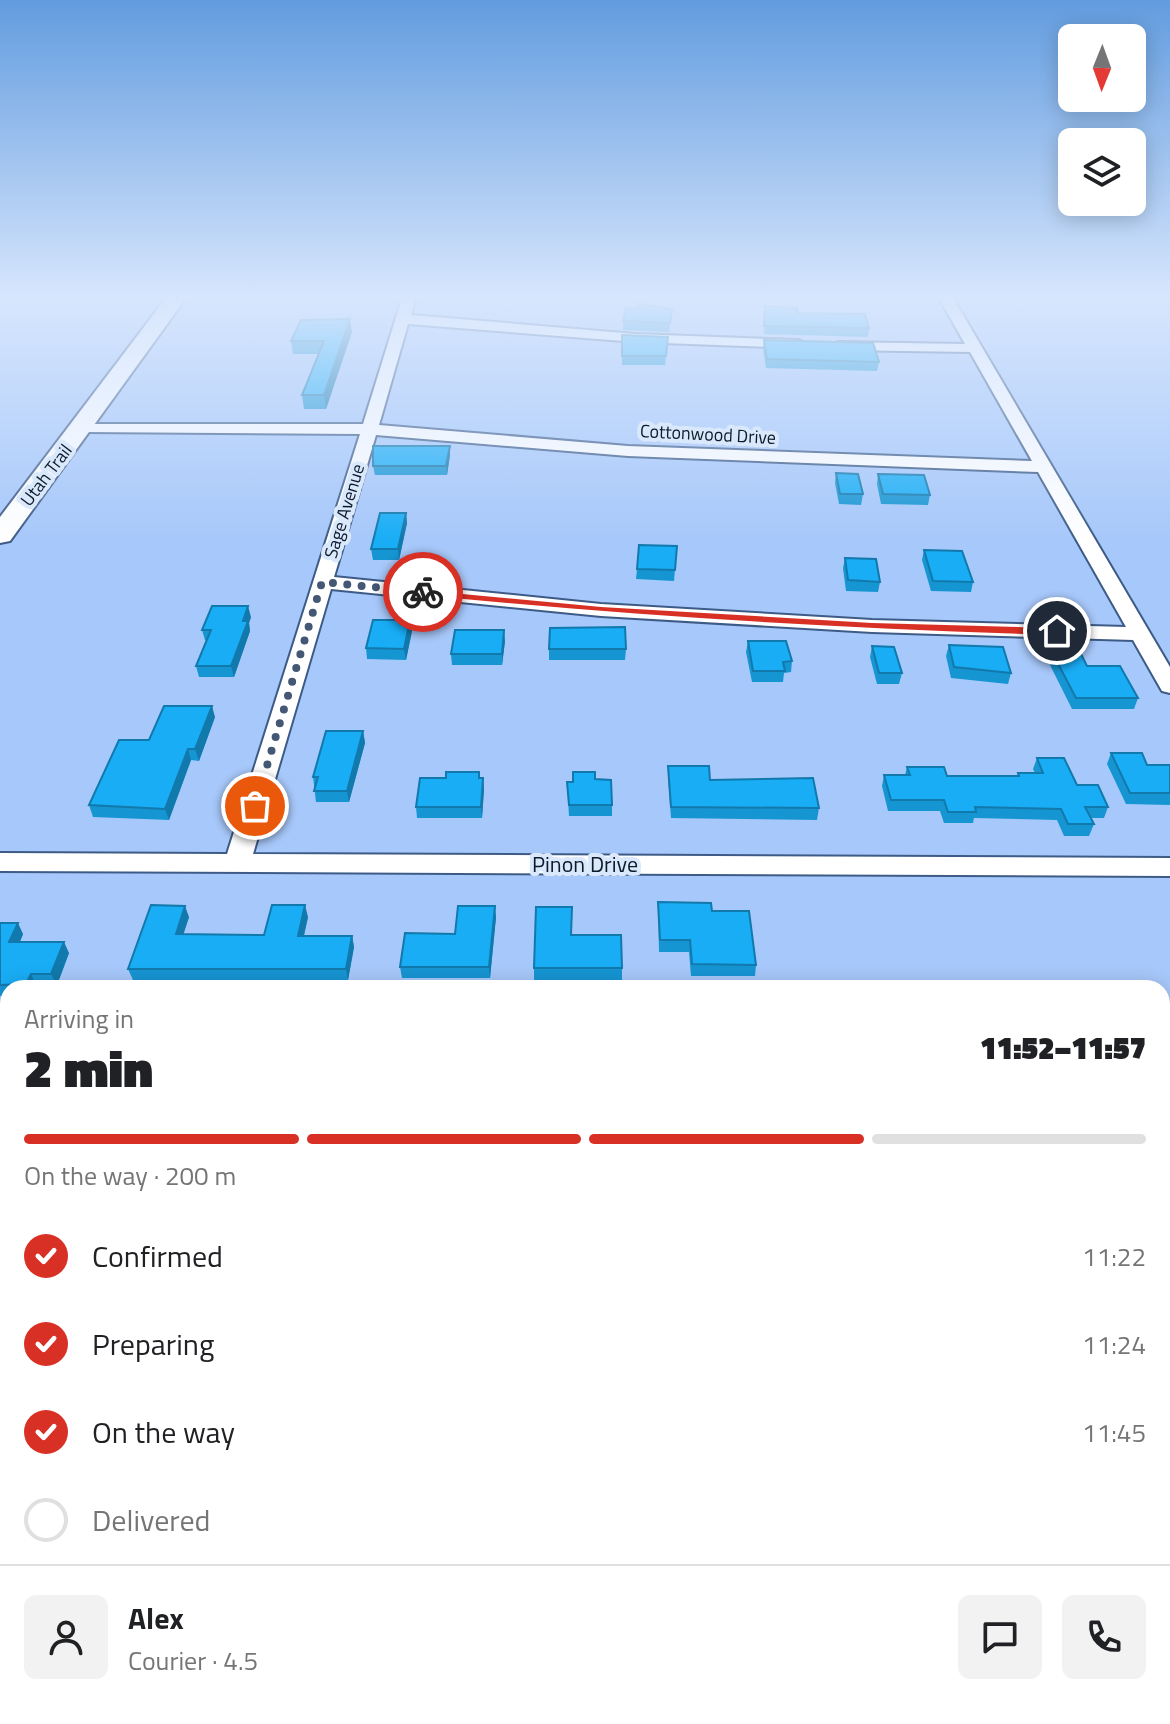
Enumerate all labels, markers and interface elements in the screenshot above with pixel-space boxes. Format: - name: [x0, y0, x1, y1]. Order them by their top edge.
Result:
- north arrow: [1058, 24, 1146, 112]
- map controls: [1058, 24, 1146, 216]
- button: layers: [1058, 128, 1146, 216]
- street label: Cottonwood Drive: [639, 417, 777, 451]
- street label: Utah Trail: [14, 438, 78, 512]
- street label: Sage Avenue: [317, 460, 371, 562]
- courier: [383, 552, 463, 632]
- icon: bike: [401, 570, 445, 614]
- pin: [1023, 597, 1091, 665]
- icon: home: [1035, 609, 1079, 653]
- pin: [221, 772, 289, 840]
- icon: bag: [233, 784, 277, 828]
- street label: Pinon Drive: [532, 847, 638, 881]
- text: Arriving in: [24, 999, 134, 1038]
- text: 11:52–11:57: [980, 1025, 1146, 1071]
- text: 2 min: [24, 1028, 153, 1107]
- text: On the way · 200 m: [24, 1156, 236, 1195]
- text: Confirmed: [92, 1233, 223, 1279]
- icon: check: [24, 1234, 68, 1278]
- text: 11:22: [1082, 1237, 1146, 1276]
- text: Preparing: [92, 1321, 214, 1367]
- icon: check: [24, 1322, 68, 1366]
- text: 11:24: [1082, 1325, 1146, 1364]
- text: On the way: [92, 1409, 235, 1455]
- icon: check: [24, 1410, 68, 1454]
- text: 11:45: [1082, 1413, 1146, 1452]
- text: Delivered: [92, 1497, 210, 1543]
- button: person: [24, 1595, 108, 1679]
- text: Alex: [128, 1595, 184, 1641]
- button: chat: [958, 1595, 1042, 1679]
- button: phone: [1062, 1595, 1146, 1679]
- text: Courier · 4.5: [128, 1641, 258, 1680]

